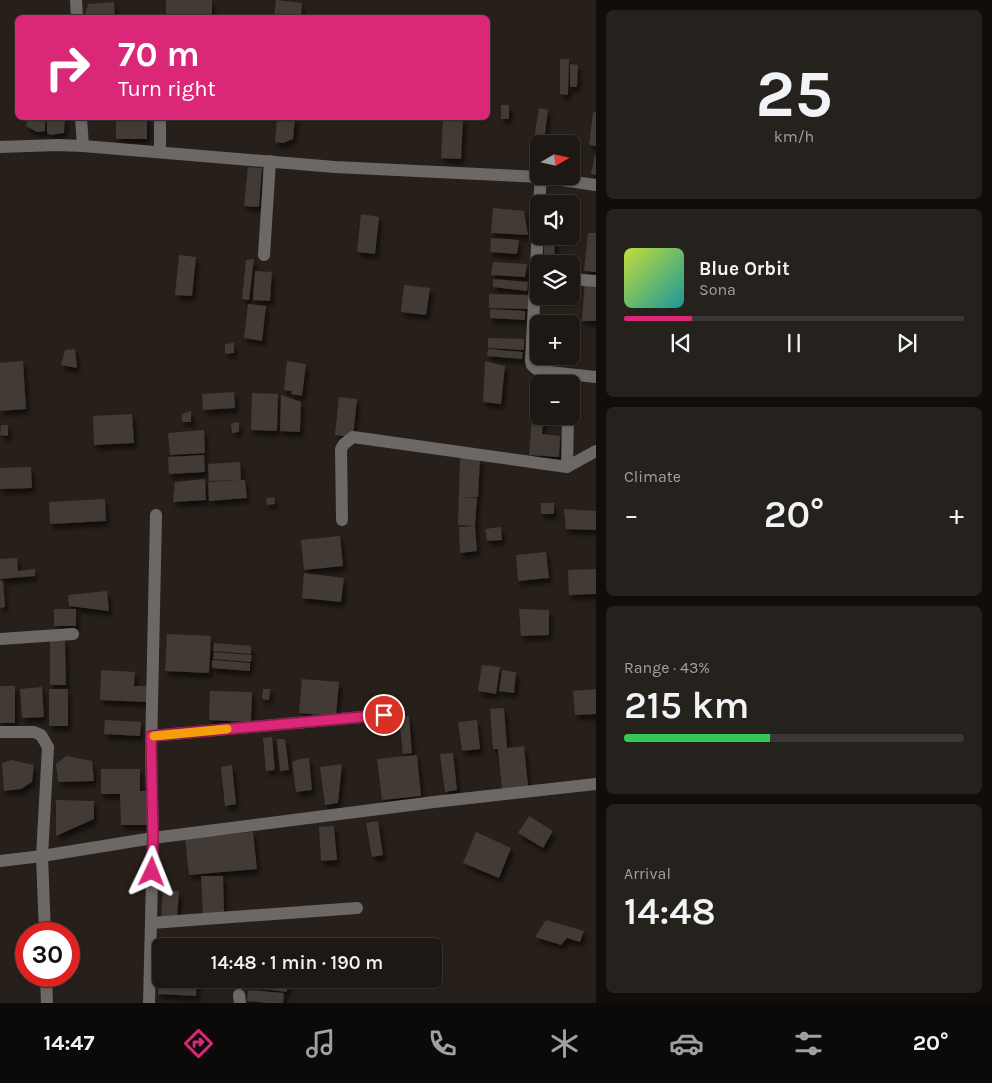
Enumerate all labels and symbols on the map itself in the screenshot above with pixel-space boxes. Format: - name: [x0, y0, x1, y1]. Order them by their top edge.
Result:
- north arrow: [530, 135, 580, 185]
- pin: [363, 694, 405, 736]
- position arrow: [125, 845, 177, 897]
- speed limit sign: 30: [15, 922, 80, 987]

